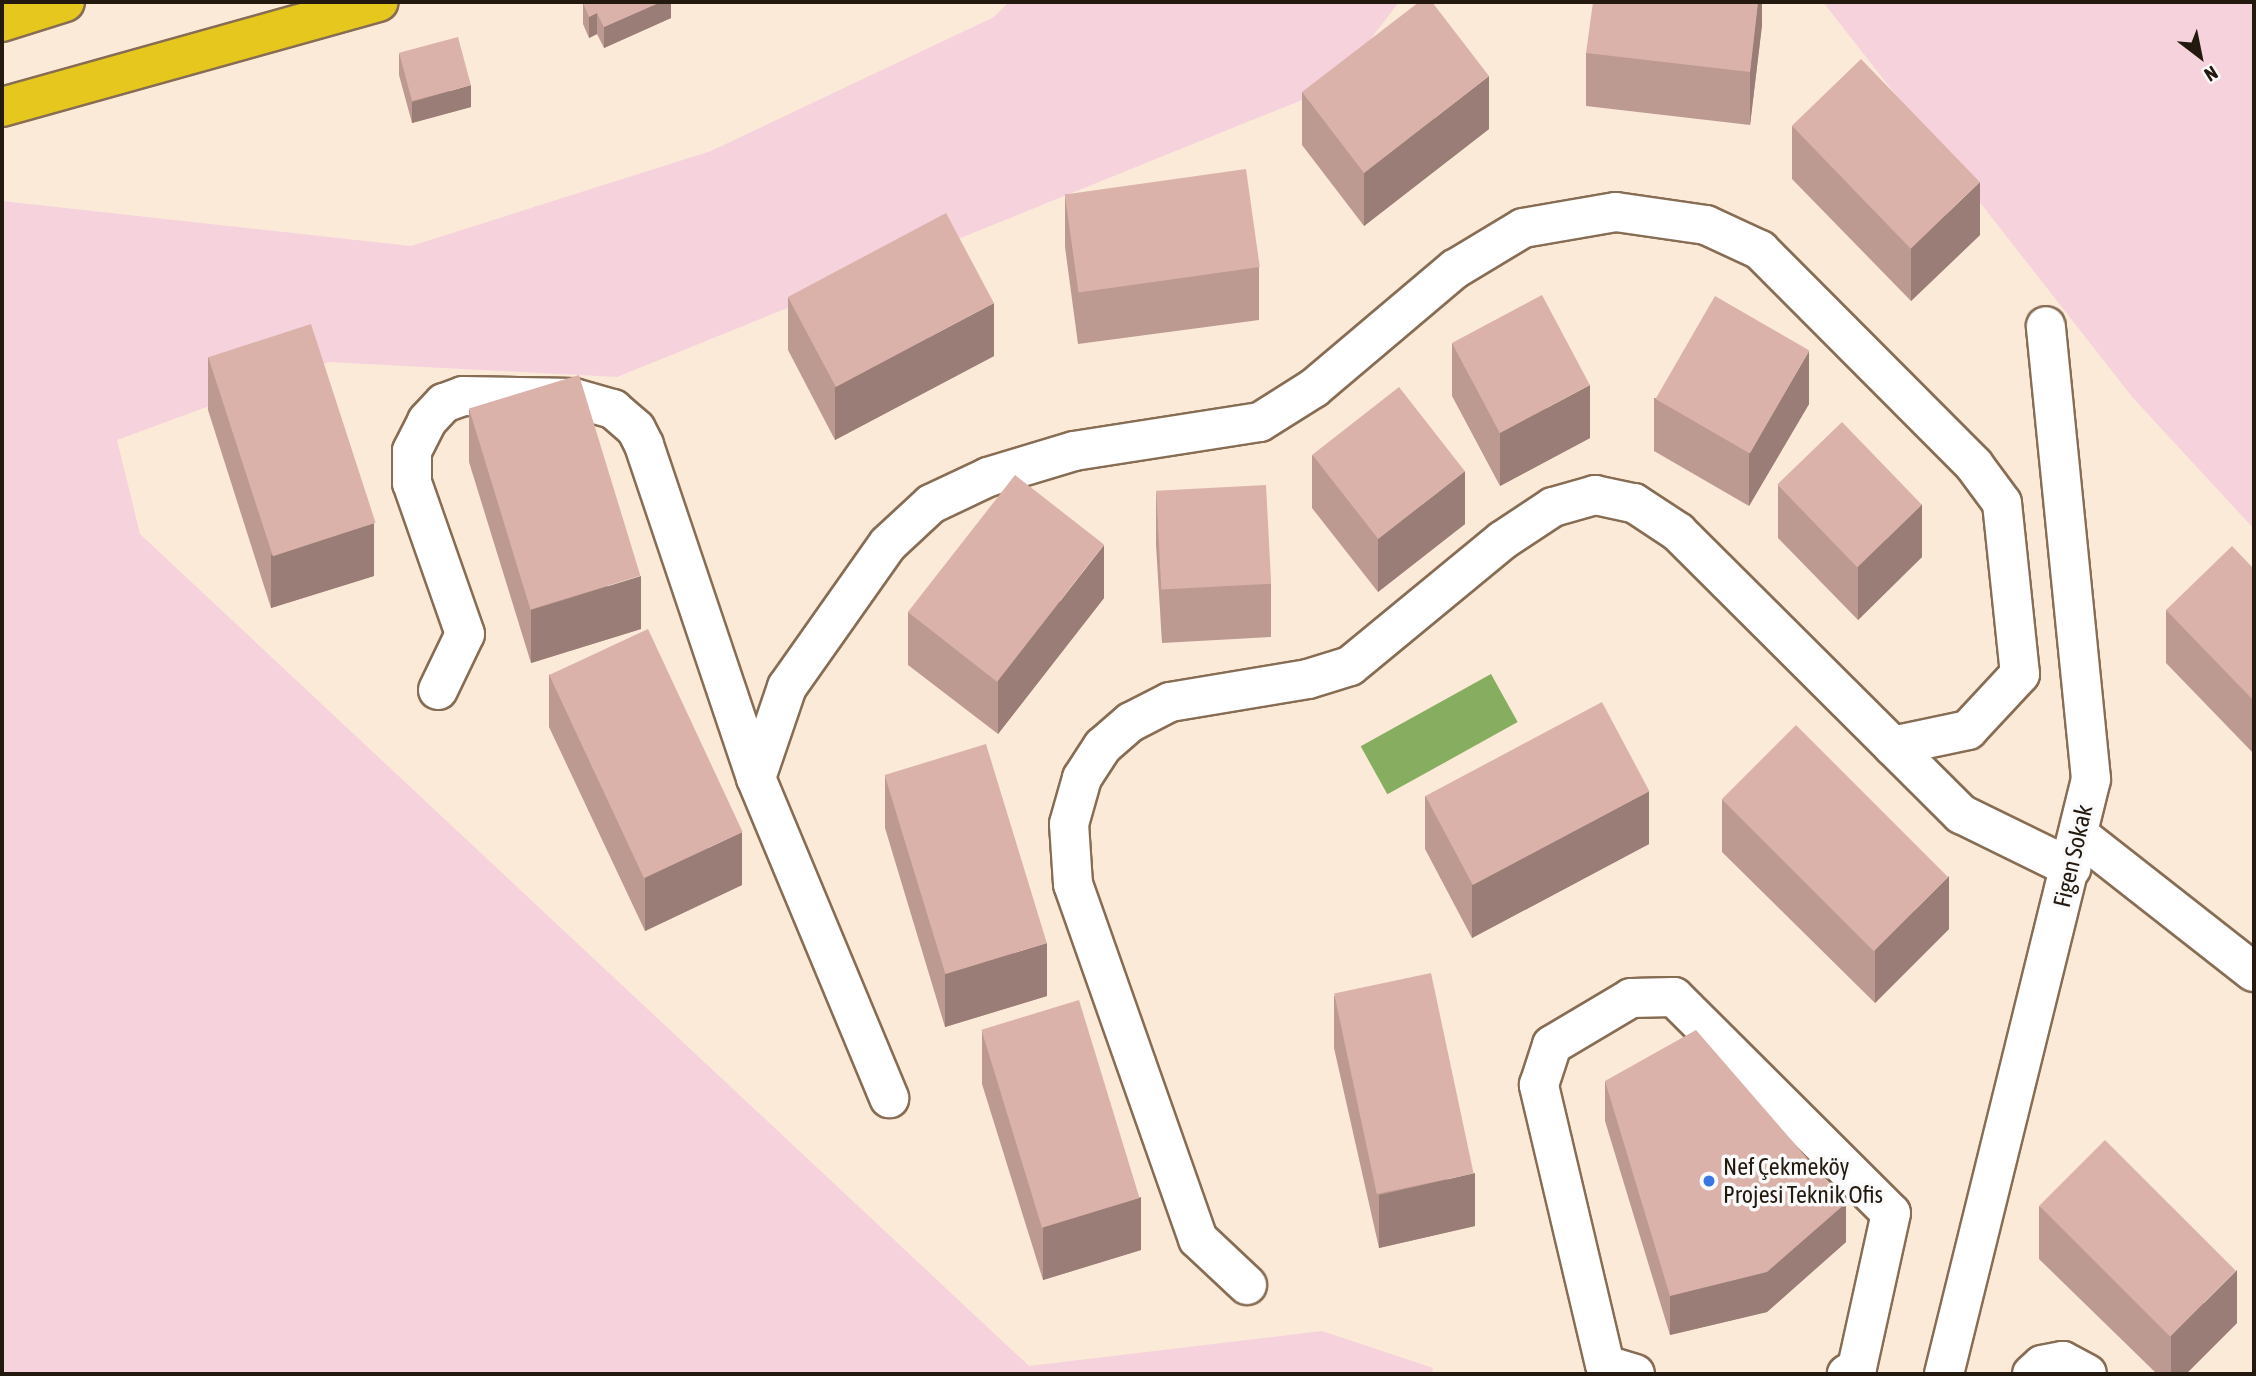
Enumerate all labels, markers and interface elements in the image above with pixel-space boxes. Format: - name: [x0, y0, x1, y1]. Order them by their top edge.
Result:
- north arrow: [2165, 21, 2235, 91]
- text: N: [2201, 62, 2222, 86]
- street label: Figen Sokak: [2047, 802, 2099, 910]
- place label: Nef Çekmeköy Projesi Teknik Ofis: [1723, 1153, 1883, 1209]
- marker: Nef Çekmeköy Projesi Teknik Ofis: [1701, 1173, 1717, 1189]

